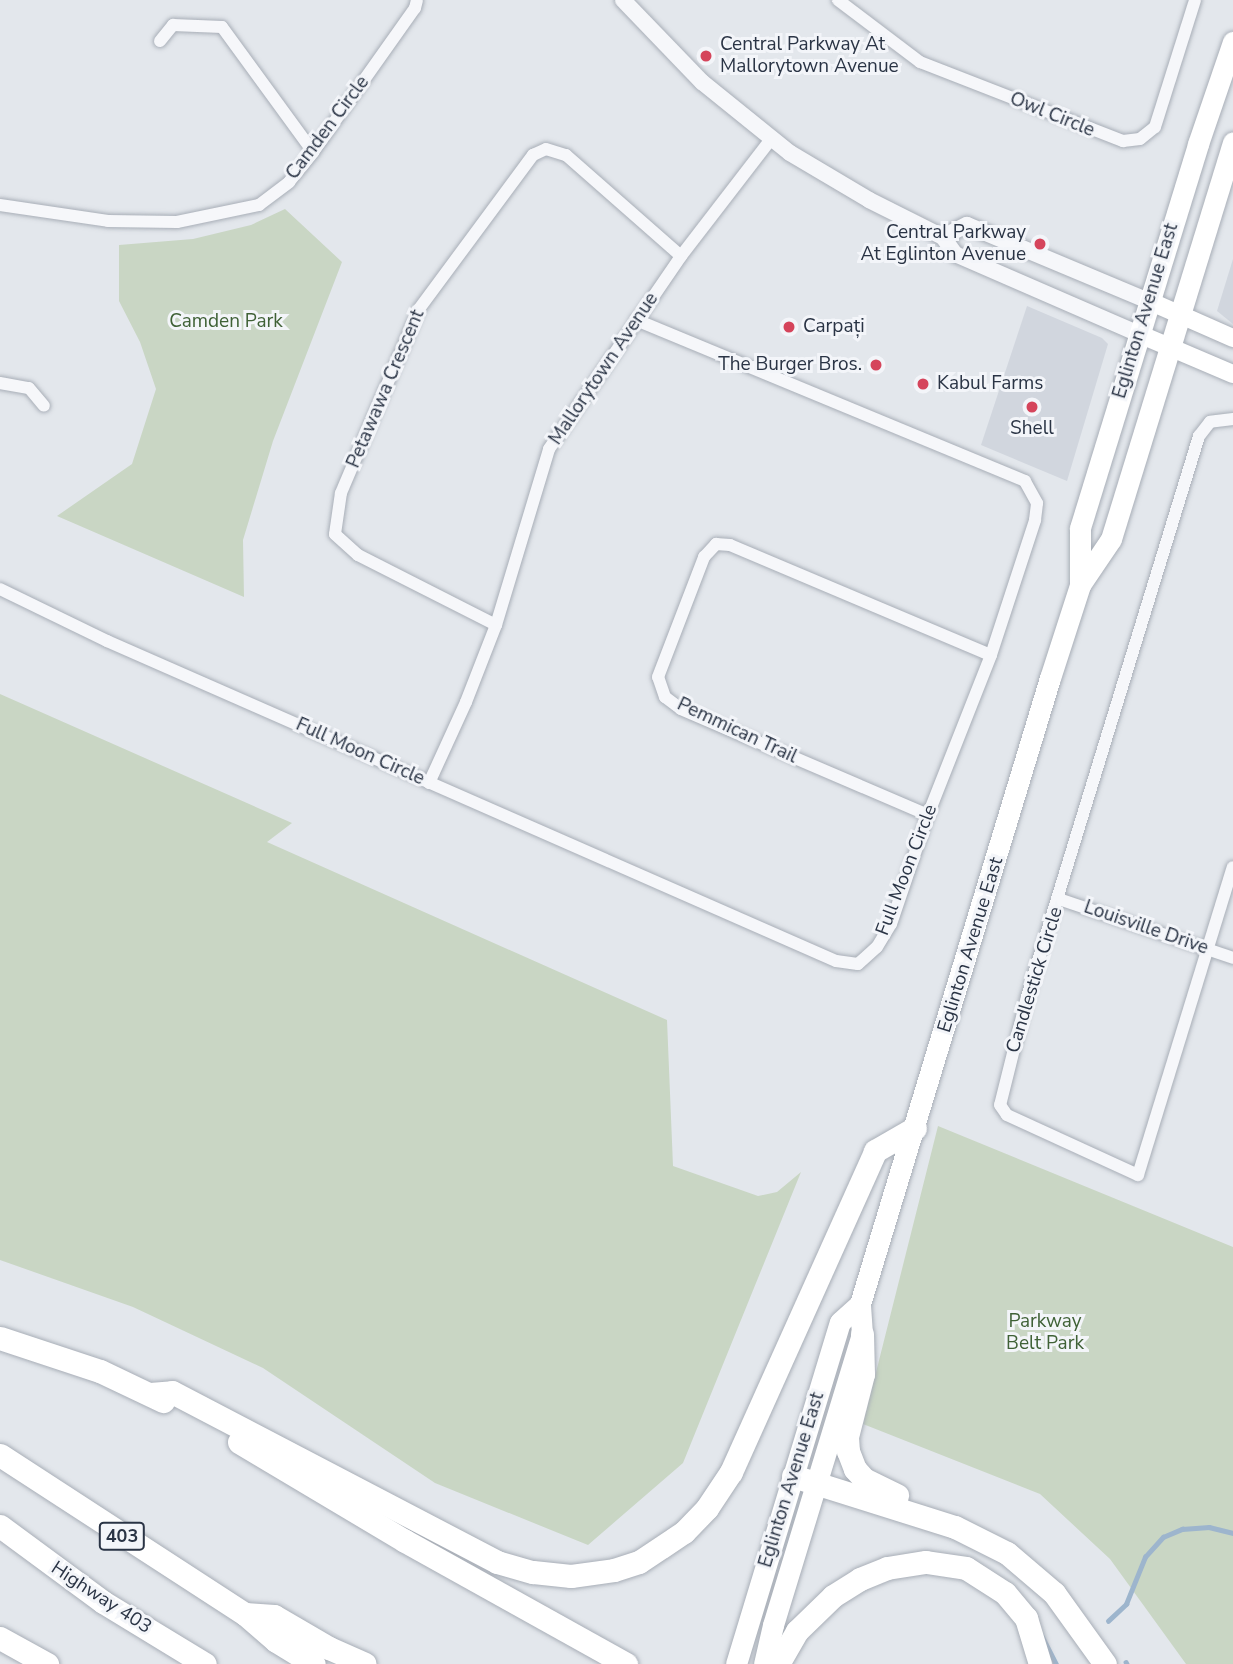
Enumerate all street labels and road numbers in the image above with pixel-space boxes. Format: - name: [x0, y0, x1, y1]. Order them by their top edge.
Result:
- street label: Camden Circle: [282, 72, 374, 184]
- street label: Owl Circle: [1006, 88, 1098, 142]
- street label: Eglinton Avenue East: [1108, 221, 1184, 401]
- street label: Mallorytown Avenue: [545, 289, 663, 449]
- street label: Petawawa Crescent: [342, 306, 430, 472]
- street label: Pemmican Trail: [673, 693, 801, 769]
- street label: Full Moon Circle: [292, 713, 428, 791]
- street label: Full Moon Circle: [872, 801, 942, 939]
- street label: Eglinton Avenue East: [933, 855, 1009, 1035]
- street label: Louisville Drive: [1081, 896, 1211, 960]
- street label: Candlestick Circle: [1002, 904, 1068, 1056]
- street label: Eglinton Avenue East: [754, 1390, 830, 1570]
- road number: 403: [97, 1521, 146, 1550]
- street label: Highway 403: [46, 1557, 156, 1639]

